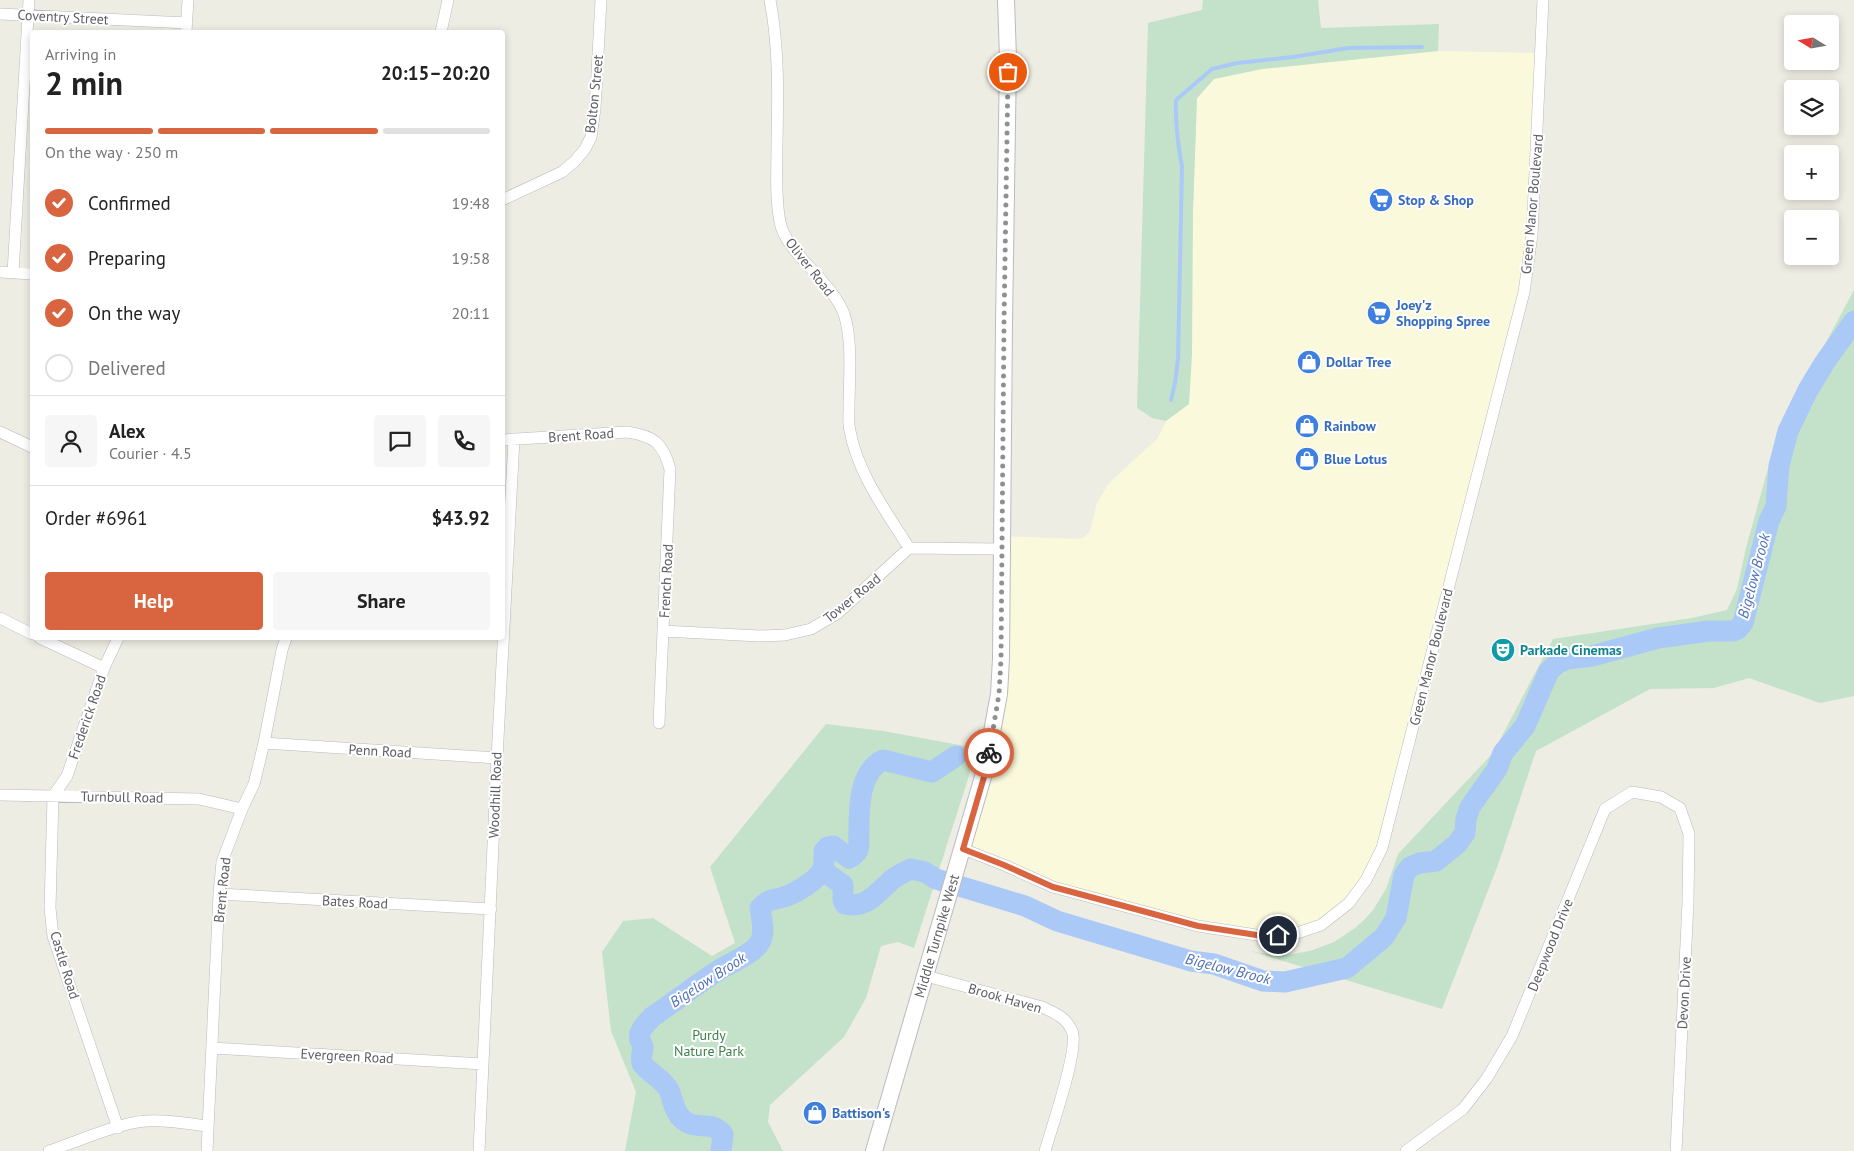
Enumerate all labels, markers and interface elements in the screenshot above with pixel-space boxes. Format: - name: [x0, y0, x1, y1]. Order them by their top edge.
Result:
- street label: Coventry Street: [17, 6, 109, 28]
- north arrow: [1784, 15, 1839, 70]
- map controls: [1784, 15, 1839, 265]
- text: Arriving in: [45, 44, 116, 64]
- pin: [987, 51, 1029, 93]
- street label: Bolton Street: [581, 54, 607, 134]
- icon: bag: [994, 58, 1022, 86]
- text: 20:15–20:20: [381, 61, 490, 85]
- text: 2 min: [45, 62, 123, 104]
- button: layers: [1784, 80, 1839, 135]
- street label: Green Manor Boulevard: [1517, 133, 1547, 275]
- text: On the way · 250 m: [45, 142, 178, 162]
- button: +: [1784, 145, 1839, 200]
- supermarket icon: Stop & Shop: [1368, 187, 1394, 213]
- icon: check: [45, 189, 73, 217]
- text: Confirmed: [88, 191, 171, 215]
- place label: Stop & Shop: [1398, 191, 1474, 209]
- text: 19:48: [452, 193, 490, 213]
- button: −: [1784, 210, 1839, 265]
- street label: Oliver Road: [782, 234, 838, 300]
- icon: check: [45, 244, 73, 272]
- text: Preparing: [88, 246, 166, 270]
- text: 19:58: [452, 248, 490, 268]
- place label: Joey'z Shopping Spree: [1395, 296, 1490, 330]
- icon: check: [45, 299, 73, 327]
- supermarket icon: Joey'z Shopping Spree: [1366, 300, 1392, 326]
- text: On the way: [88, 301, 180, 325]
- text: 20:11: [452, 303, 490, 323]
- shop icon: Dollar Tree: [1296, 349, 1322, 375]
- place label: Dollar Tree: [1326, 353, 1391, 371]
- text: Delivered: [88, 356, 166, 380]
- shop icon: Rainbow: [1294, 413, 1320, 439]
- button: person: [45, 415, 97, 467]
- button: chat: [374, 415, 426, 467]
- button: phone: [438, 415, 490, 467]
- place label: Rainbow: [1324, 417, 1377, 435]
- text: Alex: [109, 419, 145, 443]
- street label: Brent Road: [548, 424, 614, 446]
- text: Courier · 4.5: [109, 443, 192, 463]
- shop icon: Blue Lotus: [1294, 446, 1320, 472]
- place label: Blue Lotus: [1324, 450, 1387, 468]
- text: Order #6961: [45, 506, 148, 530]
- text: $43.92: [431, 506, 490, 530]
- water label: Bigelow Brook: [1733, 530, 1774, 620]
- street label: French Road: [655, 544, 677, 618]
- street label: Tower Road: [820, 569, 884, 627]
- button: Help: [45, 572, 263, 630]
- button: Share: [273, 572, 490, 630]
- street label: Green Manor Boulevard: [1405, 587, 1457, 727]
- theatre icon: Parkade Cinemas: [1490, 637, 1516, 663]
- place label: Parkade Cinemas: [1520, 641, 1622, 659]
- street label: Frederick Road: [64, 672, 110, 762]
- courier: [964, 728, 1014, 778]
- icon: bike: [975, 739, 1003, 767]
- street label: Penn Road: [348, 740, 412, 762]
- street label: Woodhill Road: [484, 751, 506, 839]
- street label: Turnbull Road: [80, 787, 164, 807]
- street label: Brent Road: [210, 856, 234, 924]
- street label: Middle Turnpike West: [910, 872, 963, 1000]
- street label: Bates Road: [322, 891, 388, 913]
- street label: Deepwood Drive: [1523, 896, 1577, 994]
- pin: [1257, 914, 1299, 956]
- icon: home: [1264, 921, 1292, 949]
- street label: Castle Road: [46, 929, 84, 1001]
- water label: Bigelow Brook: [666, 947, 750, 1011]
- water label: Bigelow Brook: [1184, 949, 1274, 989]
- street label: Devon Drive: [1673, 956, 1695, 1030]
- street label: Brook Haven: [966, 979, 1044, 1017]
- park label: Purdy Nature Park: [674, 1026, 744, 1060]
- street label: Evergreen Road: [300, 1045, 394, 1067]
- shop icon: Battison's: [802, 1100, 828, 1126]
- place label: Battison's: [832, 1104, 890, 1122]

